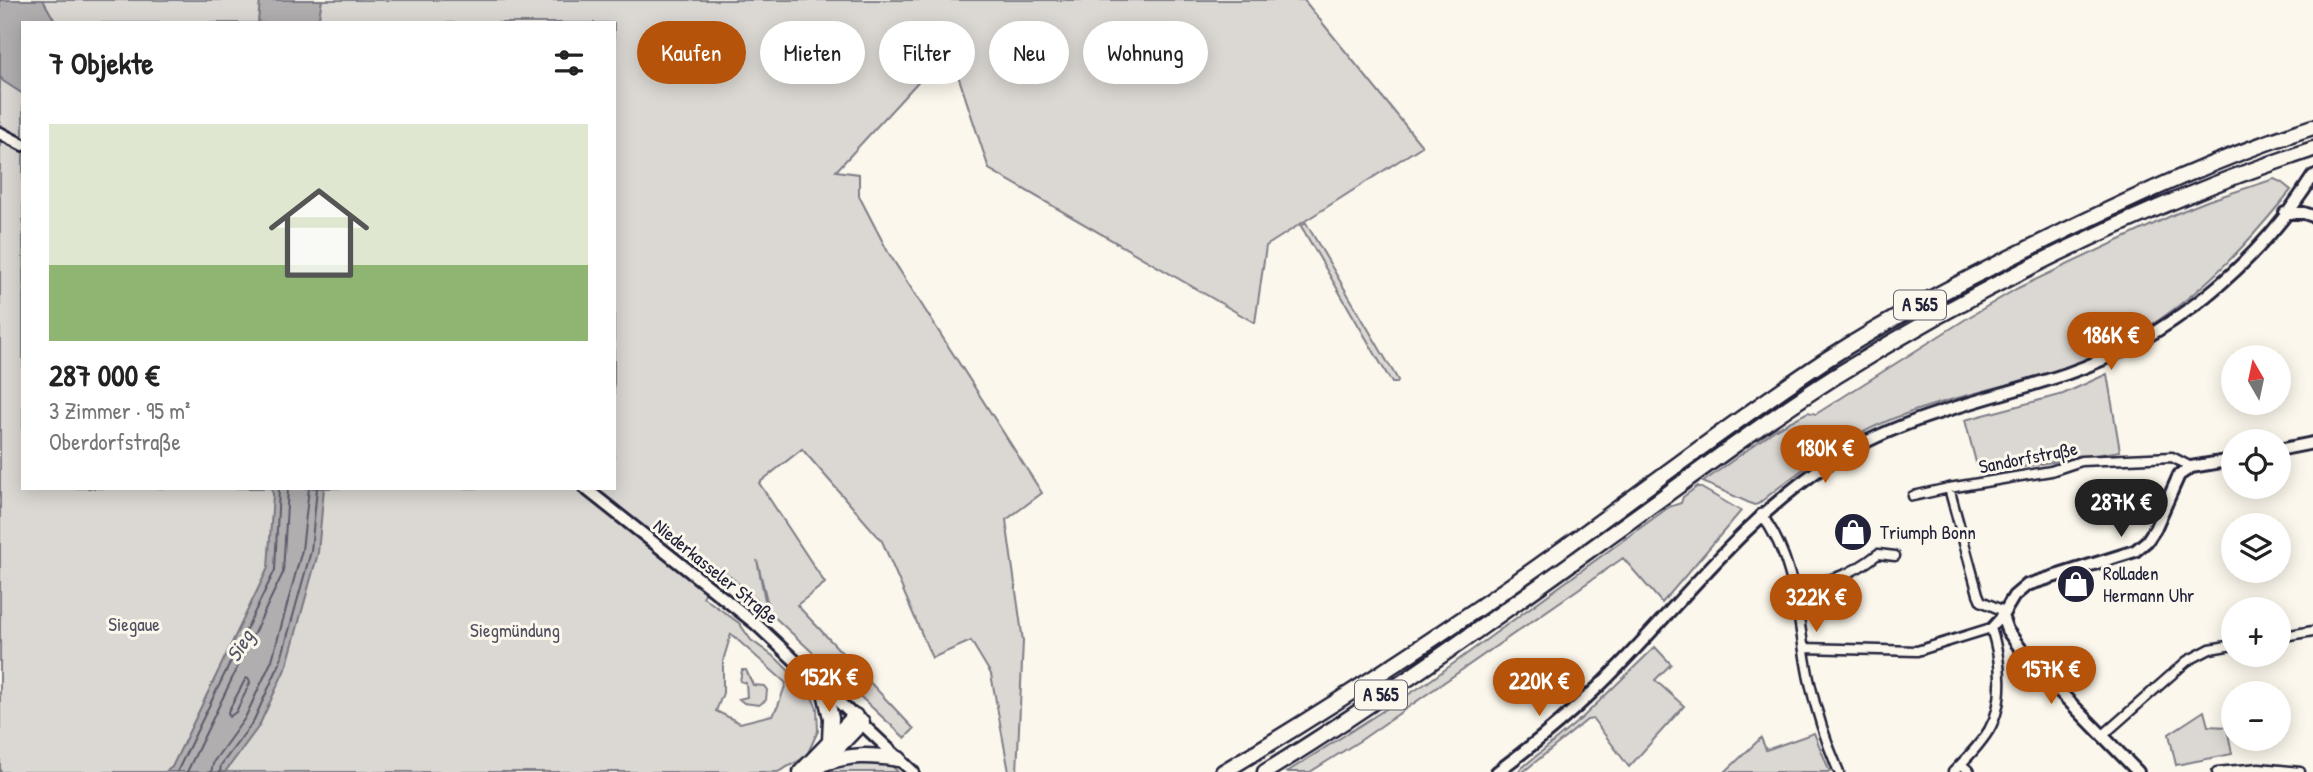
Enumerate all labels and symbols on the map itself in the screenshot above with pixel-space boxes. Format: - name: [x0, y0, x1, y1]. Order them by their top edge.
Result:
- road number: A 565: [1894, 290, 1946, 320]
- pin: 186K €: [2054, 312, 2168, 372]
- north arrow: [2221, 345, 2291, 415]
- pin: 180K €: [1768, 426, 1882, 485]
- street label: Sandorfstraße: [1976, 435, 2080, 479]
- pin: 287K €: [2064, 480, 2178, 539]
- shop icon: Triumph Bonn: [1832, 511, 1874, 553]
- street label: Niederkasseler Straße: [648, 513, 784, 630]
- place label: Triumph Bonn: [1880, 519, 1976, 545]
- place label: Rolladen Hermann Uhr: [2103, 560, 2195, 608]
- shop icon: Rolladen Hermann Uhr: [2055, 563, 2097, 605]
- pin: 322K €: [1759, 574, 1873, 634]
- park label: Siegaue: [108, 611, 160, 637]
- park label: Siegmündung: [470, 617, 560, 643]
- water label: Sieg: [219, 623, 261, 667]
- pin: 157K €: [1994, 646, 2108, 706]
- pin: 152K €: [772, 654, 886, 714]
- pin: 220K €: [1482, 658, 1596, 718]
- road number: A 565: [1355, 680, 1407, 710]

